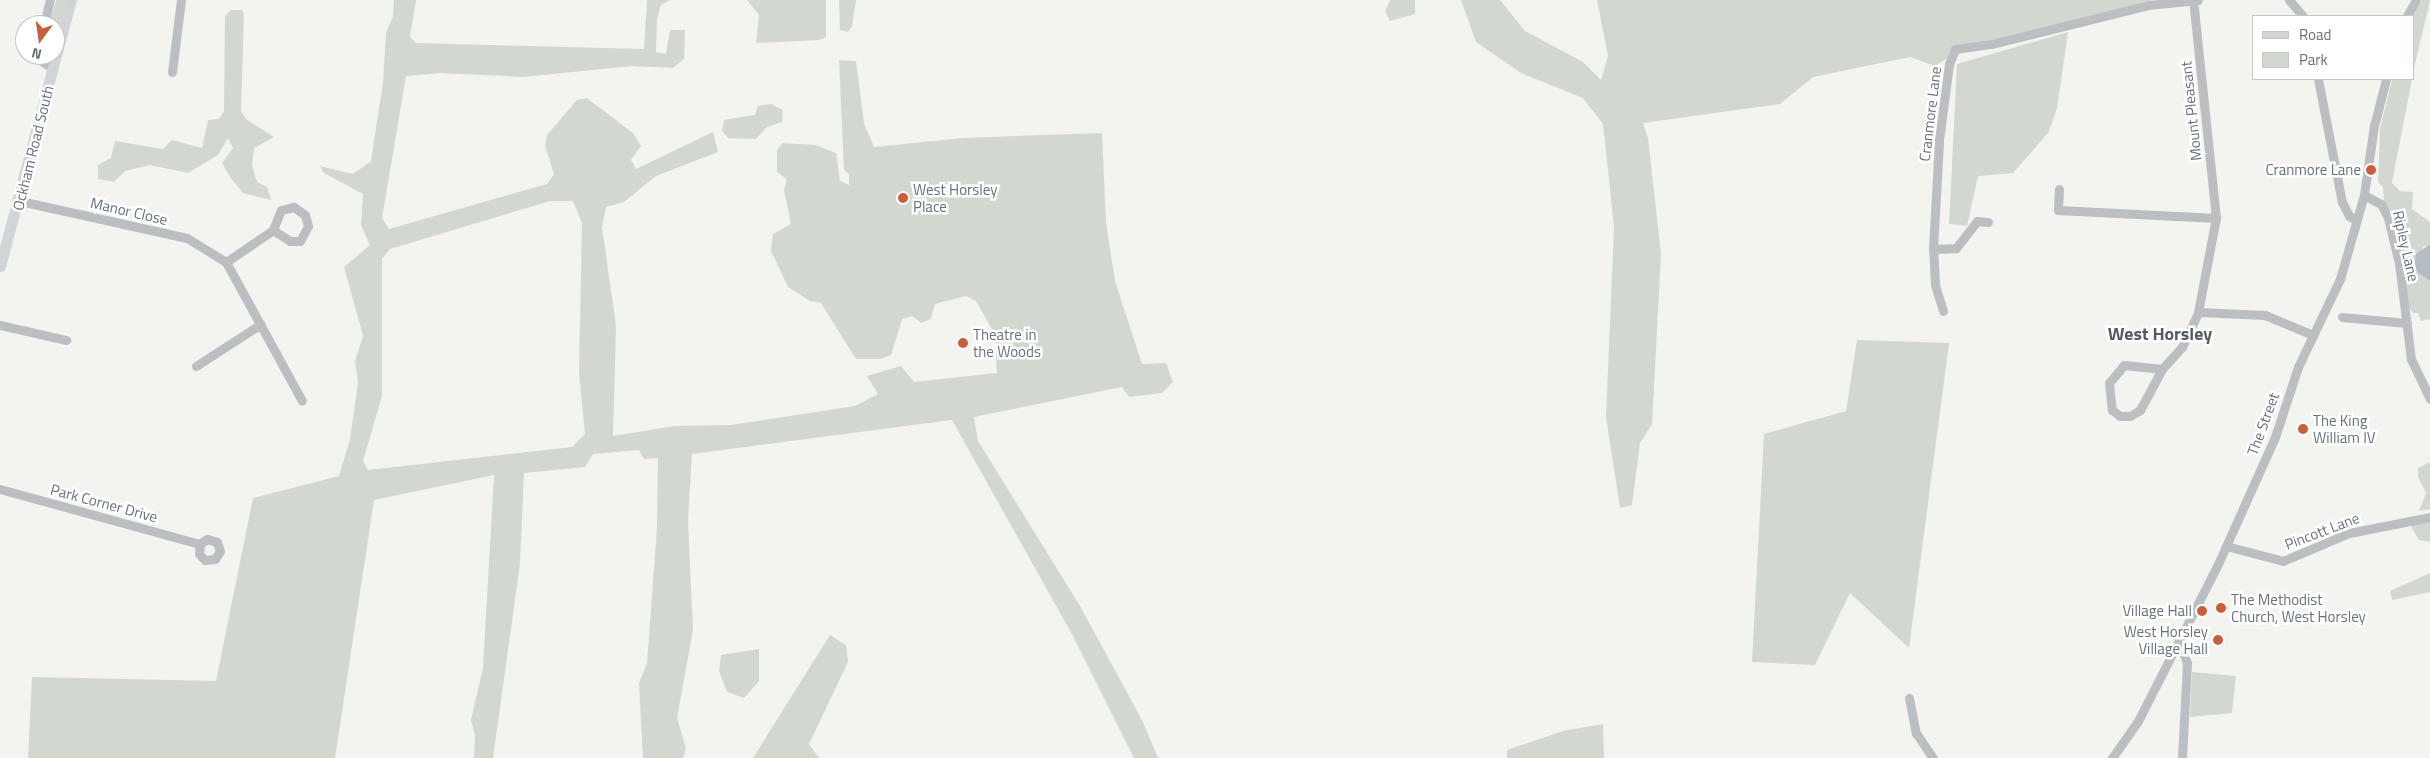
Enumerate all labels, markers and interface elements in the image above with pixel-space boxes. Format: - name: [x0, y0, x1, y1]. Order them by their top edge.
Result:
- north arrow: [15, 15, 65, 65]
- legend: [2252, 15, 2415, 80]
- text: Road: [2299, 23, 2331, 46]
- text: N: [29, 43, 44, 65]
- text: Park: [2299, 48, 2328, 71]
- street label: Mount Pleasant: [2177, 60, 2205, 162]
- street label: Cranmore Lane: [1915, 65, 1945, 163]
- street label: Ockham Road South: [9, 84, 57, 212]
- place label: Cranmore Lane: [2265, 161, 2361, 179]
- marker: Cranmore Lane: [2365, 164, 2377, 176]
- place label: West Horsley Place: [913, 180, 997, 215]
- marker: West Horsley Place: [897, 192, 909, 204]
- street label: Manor Close: [89, 193, 169, 229]
- street label: Ripley Lane: [2389, 209, 2423, 283]
- district label: West Horsley: [2108, 323, 2212, 345]
- place label: Theatre in the Woods: [973, 325, 1041, 360]
- marker: Theatre in the Woods: [957, 337, 969, 349]
- street label: The Street: [2243, 390, 2283, 458]
- place label: The King William IV: [2313, 411, 2376, 446]
- marker: The King William IV: [2297, 423, 2309, 435]
- street label: Park Corner Drive: [49, 480, 159, 526]
- street label: Pincott Lane: [2282, 508, 2362, 554]
- place label: The Methodist Church, West Horsley: [2231, 590, 2366, 625]
- place label: Village Hall: [2122, 602, 2192, 620]
- marker: The Methodist Church, West Horsley: [2215, 602, 2227, 614]
- marker: Village Hall: [2196, 605, 2208, 617]
- place label: West Horsley Village Hall: [2124, 622, 2208, 657]
- marker: West Horsley Village Hall: [2212, 634, 2224, 646]

